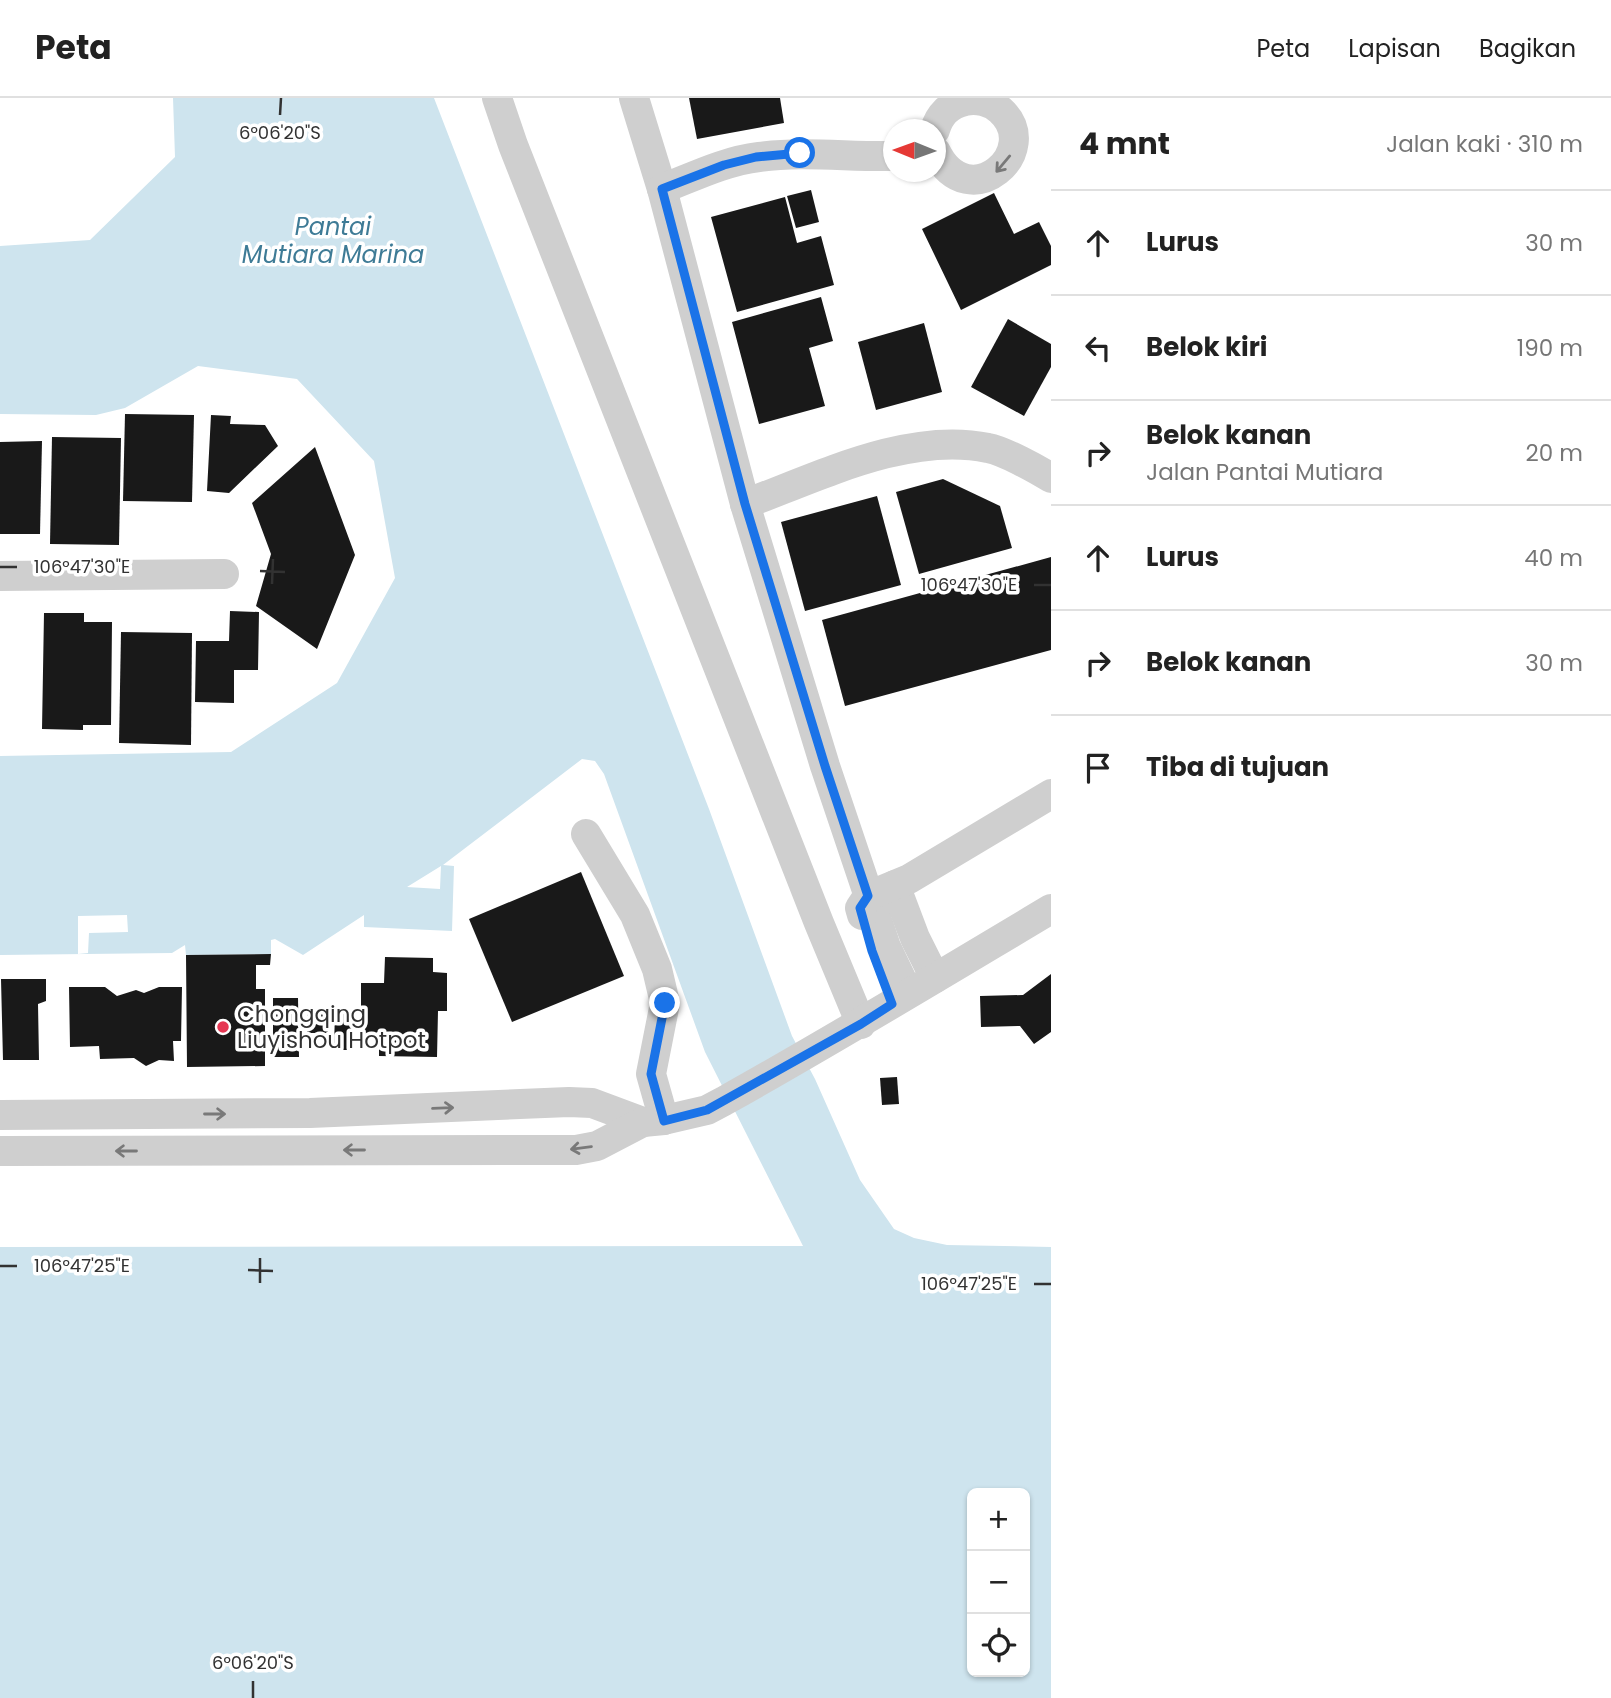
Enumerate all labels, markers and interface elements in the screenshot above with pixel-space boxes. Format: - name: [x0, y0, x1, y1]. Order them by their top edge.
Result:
- text: Peta: [35, 24, 112, 71]
- text: Peta: [1256, 32, 1310, 65]
- text: Lapisan: [1348, 32, 1441, 65]
- text: Bagikan: [1479, 32, 1576, 65]
- north arrow: [883, 119, 946, 182]
- text: 6°06'20"S: [239, 120, 321, 145]
- text: 4 mnt: [1079, 122, 1170, 165]
- text: Jalan kaki · 310 m: [1386, 128, 1583, 160]
- route start: [784, 137, 815, 168]
- one-way arrow: [995, 155, 1011, 173]
- water label: Pantai Mutiara Marina: [242, 210, 424, 271]
- icon: ahead: [1079, 224, 1117, 262]
- text: Lurus: [1146, 224, 1219, 260]
- text: 30 m: [1525, 227, 1583, 259]
- icon: left: [1079, 329, 1117, 367]
- text: Belok kiri: [1146, 329, 1268, 365]
- text: 190 m: [1517, 332, 1583, 364]
- text: Belok kanan: [1146, 417, 1311, 453]
- icon: right: [1079, 434, 1117, 472]
- text: 20 m: [1525, 437, 1583, 469]
- text: Jalan Pantai Mutiara: [1146, 456, 1383, 488]
- icon: ahead: [1079, 539, 1117, 577]
- text: Lurus: [1146, 539, 1219, 575]
- text: 40 m: [1524, 542, 1583, 574]
- text: 106°47'30"E: [34, 554, 130, 579]
- text: 106°47'30"E: [921, 572, 1017, 597]
- icon: right: [1079, 644, 1117, 682]
- text: Belok kanan: [1146, 644, 1311, 680]
- text: 30 m: [1525, 647, 1583, 679]
- icon: arrive: [1079, 749, 1117, 787]
- text: Tiba di tujuan: [1146, 749, 1329, 785]
- route end: [649, 987, 680, 1018]
- place label: Chongqing Liuyishou Hotpot: [237, 998, 426, 1056]
- marker: Chongqing Liuyishou Hotpot: [215, 1019, 231, 1035]
- one-way arrow: [431, 1101, 454, 1114]
- one-way arrow: [203, 1107, 226, 1121]
- one-way arrow: [570, 1142, 593, 1155]
- one-way arrow: [342, 1143, 365, 1157]
- one-way arrow: [115, 1144, 138, 1158]
- text: 106°47'25"E: [34, 1253, 130, 1278]
- text: 106°47'25"E: [921, 1271, 1017, 1296]
- map controls: [967, 1488, 1030, 1677]
- button: +: [967, 1488, 1030, 1551]
- button: −: [967, 1551, 1030, 1614]
- button: locate: [967, 1614, 1030, 1677]
- text: 6°06'20"S: [212, 1650, 294, 1675]

